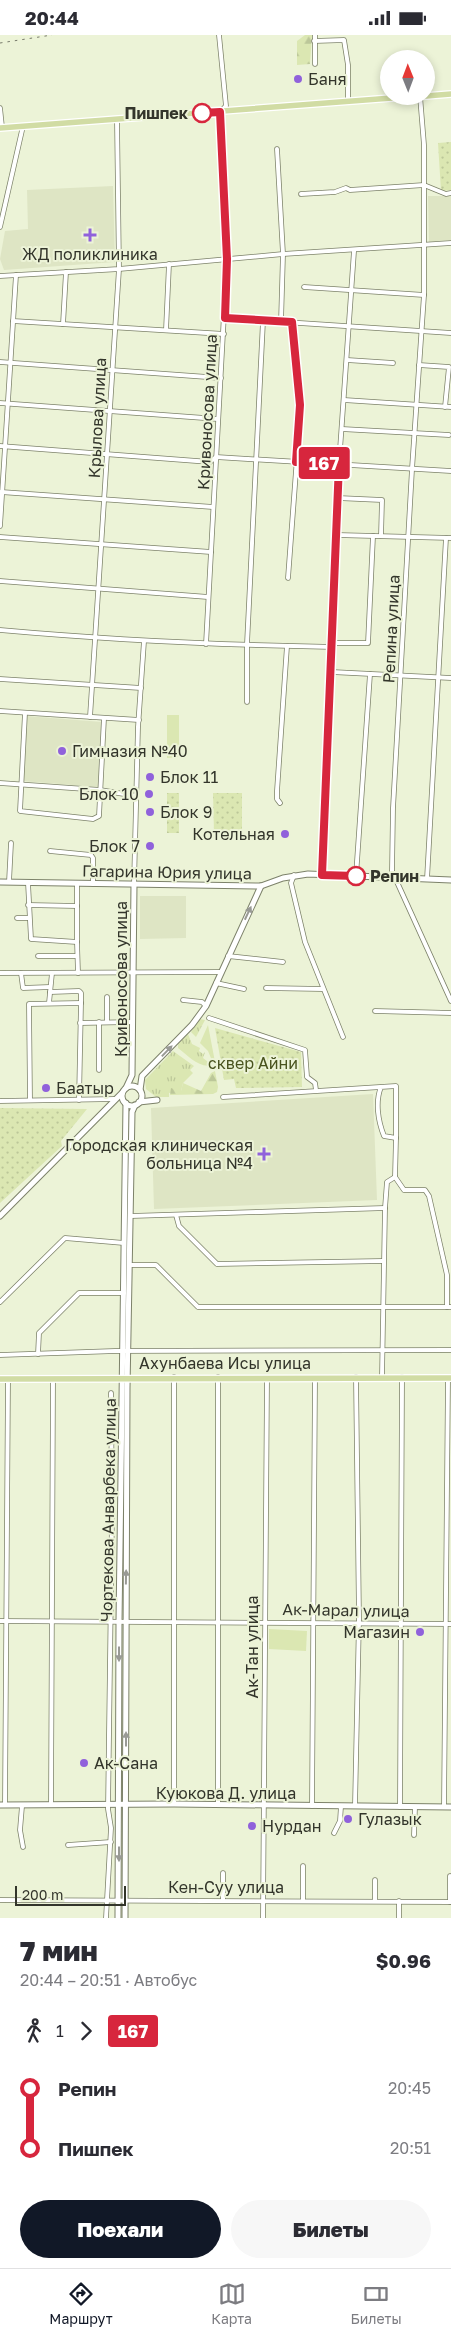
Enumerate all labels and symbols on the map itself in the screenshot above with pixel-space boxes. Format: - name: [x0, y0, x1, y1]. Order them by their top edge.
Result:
- north arrow: [380, 50, 435, 105]
- place label: Баня: [308, 69, 347, 89]
- marker: Баня: [292, 73, 304, 85]
- place label: Пишпек: [124, 103, 189, 123]
- marker: Пишпек: [192, 103, 212, 123]
- marker: ЖД поликлиника: [83, 228, 97, 242]
- place label: ЖД поликлиника: [22, 244, 158, 264]
- street label: Кривоносова улица: [193, 334, 221, 490]
- street label: Крылова улица: [84, 357, 110, 479]
- line badge: 167: [295, 447, 353, 479]
- street label: Репина улица: [378, 574, 404, 684]
- place label: Гимназия №40: [72, 741, 188, 761]
- marker: Гимназия №40: [56, 745, 68, 757]
- place label: Блок 11: [160, 767, 218, 787]
- marker: Блок 11: [144, 771, 156, 783]
- place label: Блок 10: [79, 784, 139, 804]
- marker: Блок 10: [143, 788, 155, 800]
- place label: Блок 9: [160, 802, 212, 822]
- marker: Блок 9: [144, 806, 156, 818]
- place label: Котельная: [192, 824, 275, 844]
- marker: Котельная: [279, 828, 291, 840]
- place label: Блок 7: [89, 836, 140, 856]
- marker: Блок 7: [144, 840, 156, 852]
- street label: Гагарина Юрия улица: [82, 861, 252, 883]
- marker: Репин: [346, 866, 366, 886]
- place label: Репин: [370, 866, 419, 886]
- street label: Кривоносова улица: [111, 901, 131, 1057]
- one-way arrow: [245, 906, 253, 920]
- one-way arrow: [160, 1046, 172, 1058]
- park label: сквер Айни: [208, 1053, 298, 1073]
- place label: Баатыр: [56, 1078, 114, 1098]
- marker: Баатыр: [40, 1082, 52, 1094]
- place label: Городская клиническая больница №4: [65, 1135, 253, 1173]
- marker: Городская клиническая больница №4: [257, 1147, 271, 1161]
- street label: Ахунбаева Исы улица: [139, 1353, 311, 1373]
- street label: Чортекова Анварбека улица: [96, 1398, 120, 1622]
- one-way arrow: [122, 1568, 130, 1584]
- street label: Ак-Тан улица: [242, 1595, 262, 1699]
- street label: Ак-Марал улица: [282, 1599, 410, 1621]
- place label: Магазин: [343, 1622, 410, 1642]
- marker: Магазин: [414, 1626, 426, 1638]
- one-way arrow: [115, 1646, 123, 1662]
- one-way arrow: [122, 1731, 130, 1747]
- place label: Ак-Сана: [94, 1753, 158, 1773]
- marker: Ак-Сана: [78, 1757, 90, 1769]
- street label: Куюкова Д. улица: [156, 1783, 296, 1803]
- place label: Гулазык: [358, 1809, 422, 1829]
- marker: Гулазык: [342, 1813, 354, 1825]
- place label: Нурдан: [262, 1816, 321, 1836]
- marker: Нурдан: [246, 1820, 258, 1832]
- one-way arrow: [115, 1846, 123, 1862]
- street label: Кен-Суу улица: [168, 1877, 284, 1897]
- scale bar: [15, 1883, 126, 1906]

